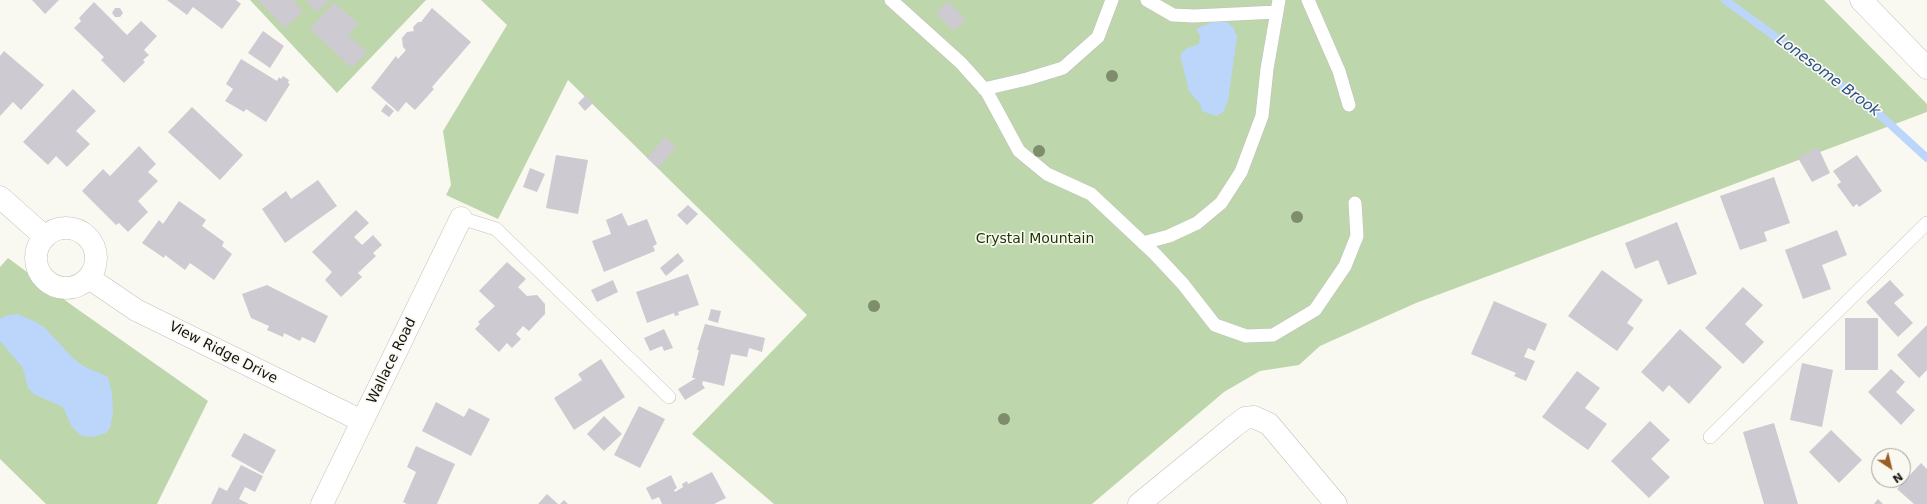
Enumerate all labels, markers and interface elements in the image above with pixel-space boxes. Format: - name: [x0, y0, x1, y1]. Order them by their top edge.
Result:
- water label: Lonesome Brook: [1773, 31, 1883, 121]
- park label: Crystal Mountain: [976, 231, 1094, 247]
- street label: Wallace Road: [364, 315, 420, 407]
- street label: View Ridge Drive: [166, 318, 280, 388]
- north arrow: [1871, 448, 1911, 488]
- text: N: [1890, 469, 1905, 485]

